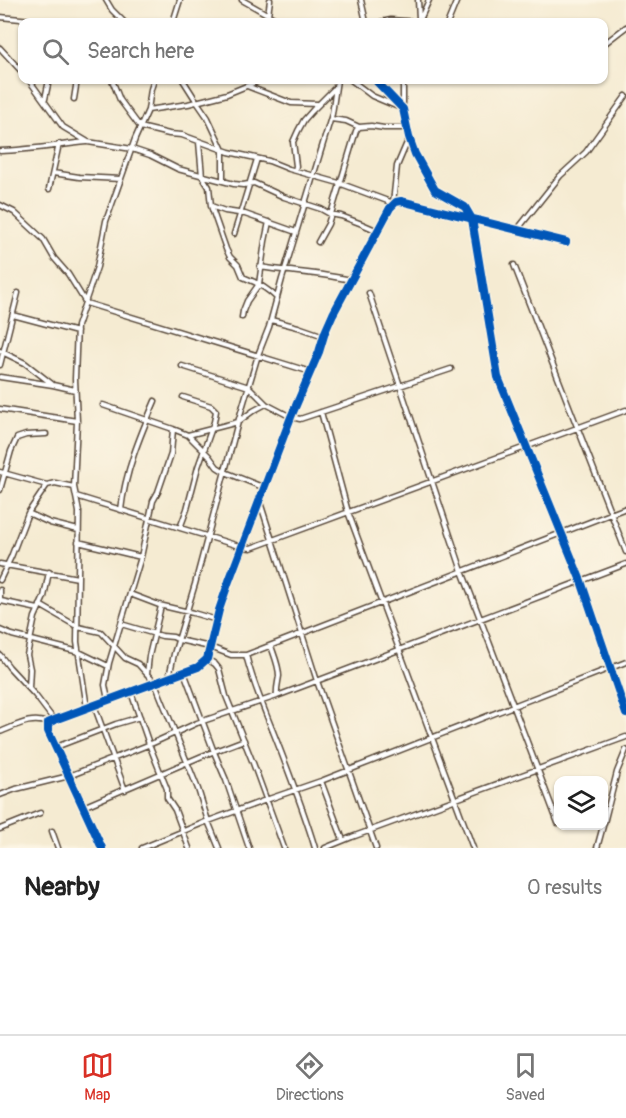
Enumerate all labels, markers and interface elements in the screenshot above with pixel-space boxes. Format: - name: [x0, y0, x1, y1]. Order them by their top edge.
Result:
- search box: [18, 18, 608, 84]
- icon: search: [39, 35, 72, 68]
- text: Search here: [87, 37, 194, 65]
- map controls: [554, 776, 608, 830]
- button: layers: [554, 776, 608, 830]
- text: Nearby: [24, 871, 100, 903]
- text: 0 results: [527, 875, 602, 900]
- tab: Map: [81, 1049, 114, 1105]
- tab: Directions: [276, 1049, 344, 1105]
- tab: Saved: [505, 1049, 545, 1105]

